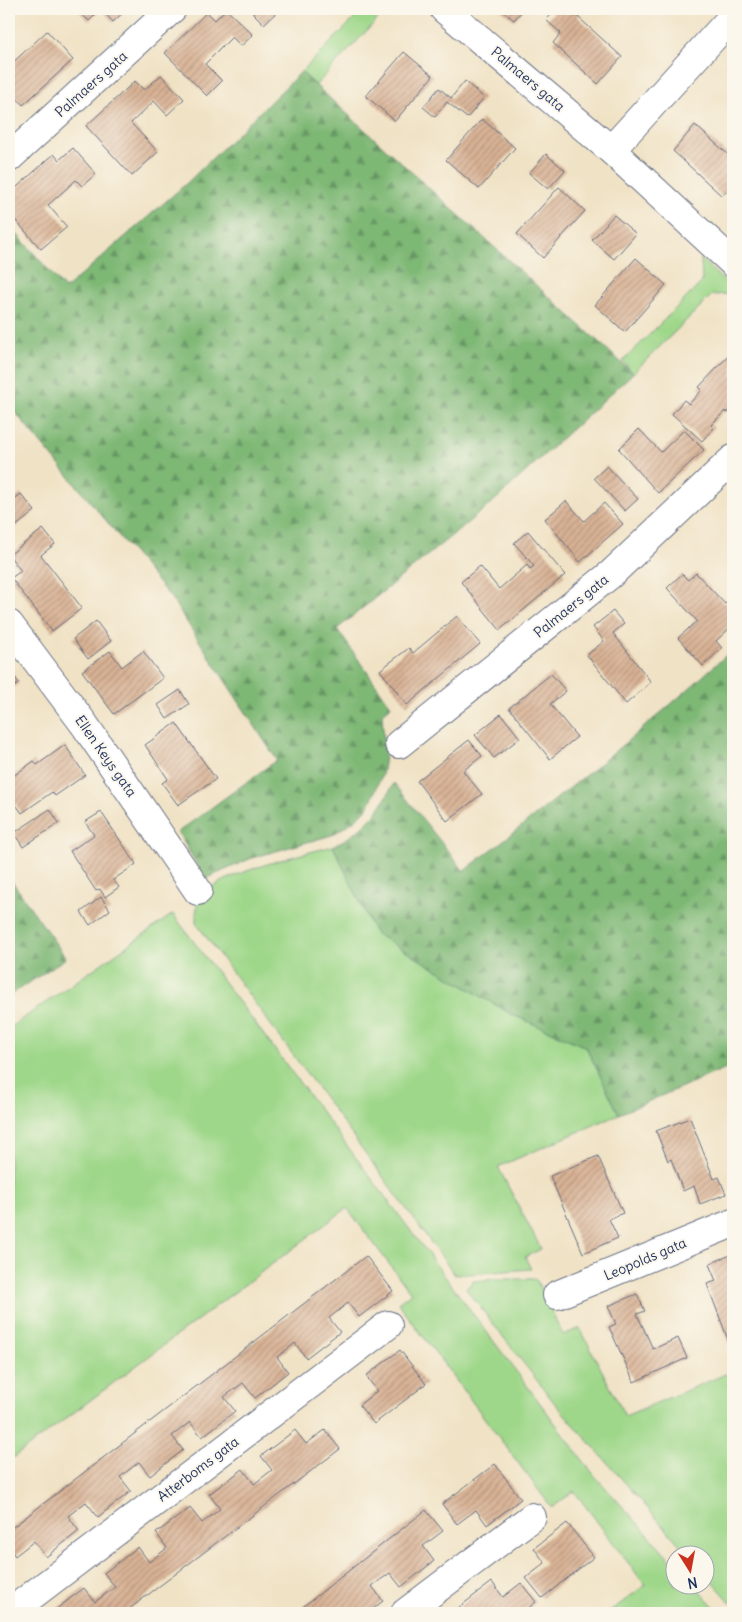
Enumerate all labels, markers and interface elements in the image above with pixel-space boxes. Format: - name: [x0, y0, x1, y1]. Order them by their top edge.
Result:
- street label: Palmaers gata: [487, 43, 569, 115]
- street label: Palmaers gata: [51, 47, 131, 121]
- street label: Palmaers gata: [530, 570, 612, 642]
- street label: Ellen Keys gata: [71, 712, 141, 800]
- street label: Leopolds gata: [601, 1234, 689, 1284]
- street label: Atterboms gata: [154, 1432, 242, 1506]
- north arrow: [664, 1544, 714, 1594]
- text: N: [686, 1573, 699, 1593]

